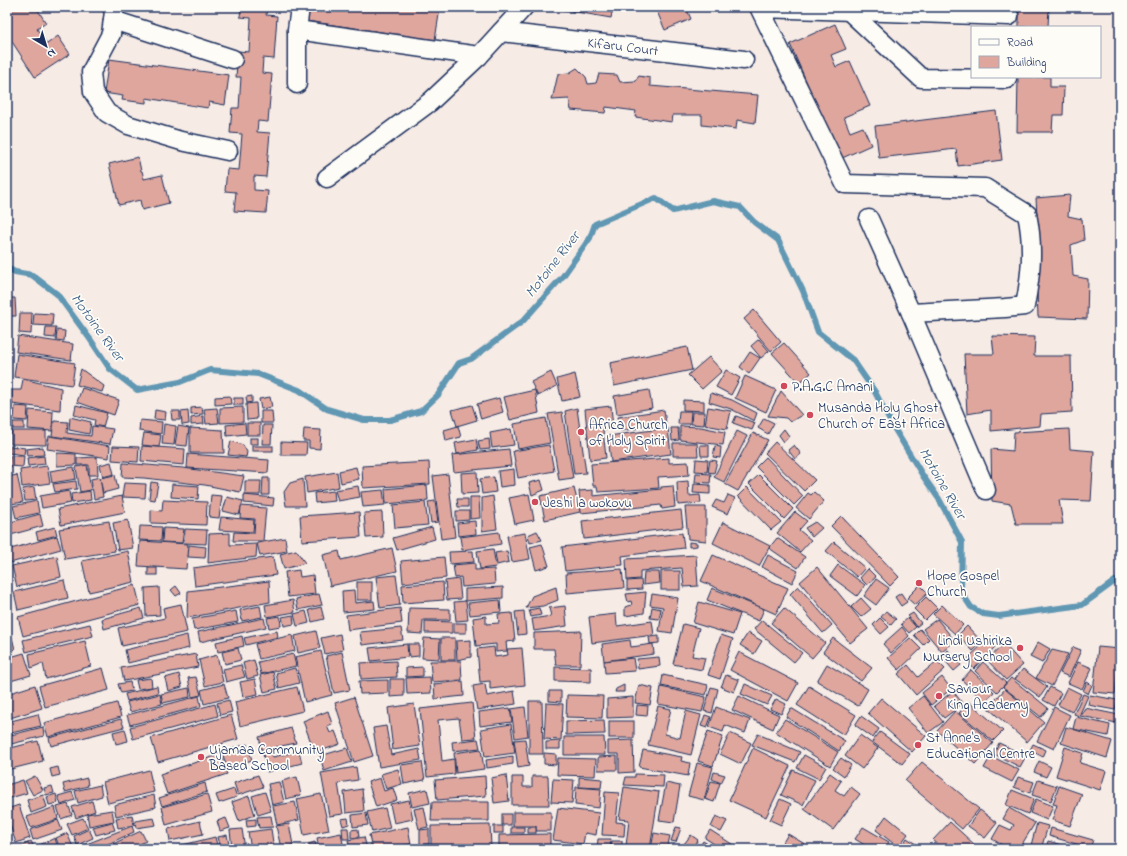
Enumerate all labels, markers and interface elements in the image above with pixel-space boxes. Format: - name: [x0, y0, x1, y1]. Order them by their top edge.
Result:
- north arrow: [26, 26, 66, 66]
- legend: [971, 26, 1101, 78]
- street label: Kifaru Court: [586, 33, 660, 62]
- text: Road: [1007, 34, 1033, 52]
- text: N: [44, 44, 59, 62]
- text: Building: [1006, 54, 1046, 73]
- water label: Motoine River: [520, 225, 587, 302]
- water label: Motoine River: [65, 289, 131, 368]
- place label: P.A.G.C Amani: [792, 377, 873, 398]
- marker: P.A.G.C Amani: [779, 381, 789, 391]
- place label: Musanda Holy Ghost Church of East Africa: [818, 398, 945, 435]
- marker: Musanda Holy Ghost Church of East Africa: [805, 410, 815, 420]
- place label: Africa Church of Holy Spirit: [589, 415, 667, 453]
- marker: Africa Church of Holy Spirit: [576, 427, 586, 437]
- water label: Motoine River: [913, 444, 973, 525]
- place label: Jeshi la wokovu: [543, 493, 632, 514]
- marker: Jeshi la wokovu: [530, 497, 540, 507]
- place label: Hope Gospel Church: [927, 566, 999, 603]
- marker: Hope Gospel Church: [914, 578, 924, 588]
- place label: Lindi Ushirika Nursery School: [923, 631, 1012, 669]
- marker: Lindi Ushirika Nursery School: [1015, 643, 1025, 653]
- place label: Saviour King Academy: [947, 679, 1028, 717]
- marker: Saviour King Academy: [934, 691, 944, 701]
- place label: St Anne's Educational Centre: [926, 728, 1036, 765]
- place label: Ujamaa Community Based School: [208, 740, 324, 777]
- marker: St Anne's Educational Centre: [913, 740, 923, 750]
- marker: Ujamaa Community Based School: [196, 752, 206, 762]

